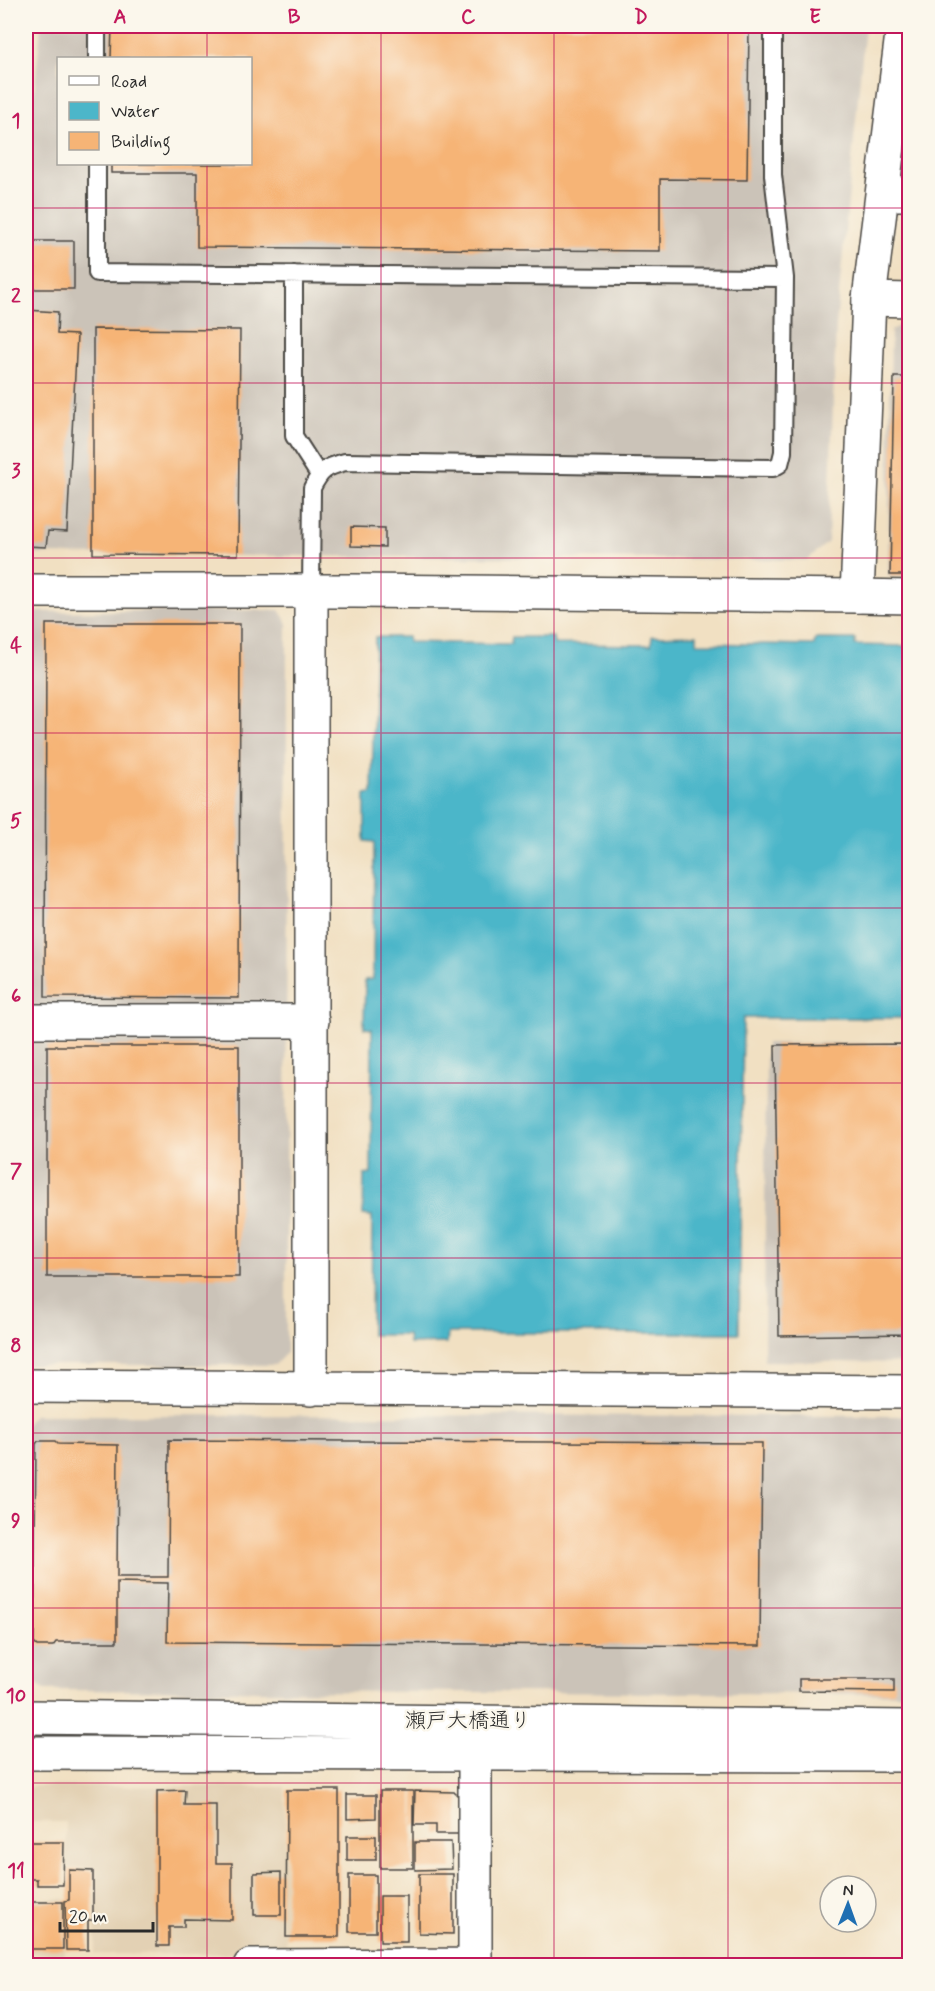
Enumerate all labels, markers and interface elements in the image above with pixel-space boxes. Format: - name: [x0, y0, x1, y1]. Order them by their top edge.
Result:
- text: A: [113, 4, 127, 31]
- text: B: [288, 4, 301, 31]
- text: C: [461, 4, 476, 31]
- text: D: [634, 4, 648, 31]
- text: E: [809, 4, 821, 31]
- legend: [57, 57, 252, 165]
- text: Road: [111, 70, 147, 94]
- text: Water: [111, 100, 160, 124]
- text: 1: [12, 108, 20, 135]
- text: Building: [111, 130, 171, 156]
- text: 2: [11, 283, 21, 310]
- text: 3: [11, 458, 21, 485]
- text: 4: [10, 633, 22, 660]
- text: 5: [10, 808, 22, 835]
- text: 6: [11, 983, 21, 1010]
- text: 7: [10, 1158, 22, 1185]
- text: 8: [10, 1333, 22, 1360]
- text: 9: [11, 1508, 21, 1535]
- text: 10: [6, 1683, 26, 1710]
- street label: 瀬戸大橋通り: [405, 1707, 531, 1735]
- text: 11: [7, 1858, 25, 1885]
- north arrow: [818, 1874, 878, 1934]
- text: N: [843, 1880, 854, 1901]
- scale bar: [60, 1895, 153, 1933]
- text: 20 m: [69, 1905, 107, 1929]

